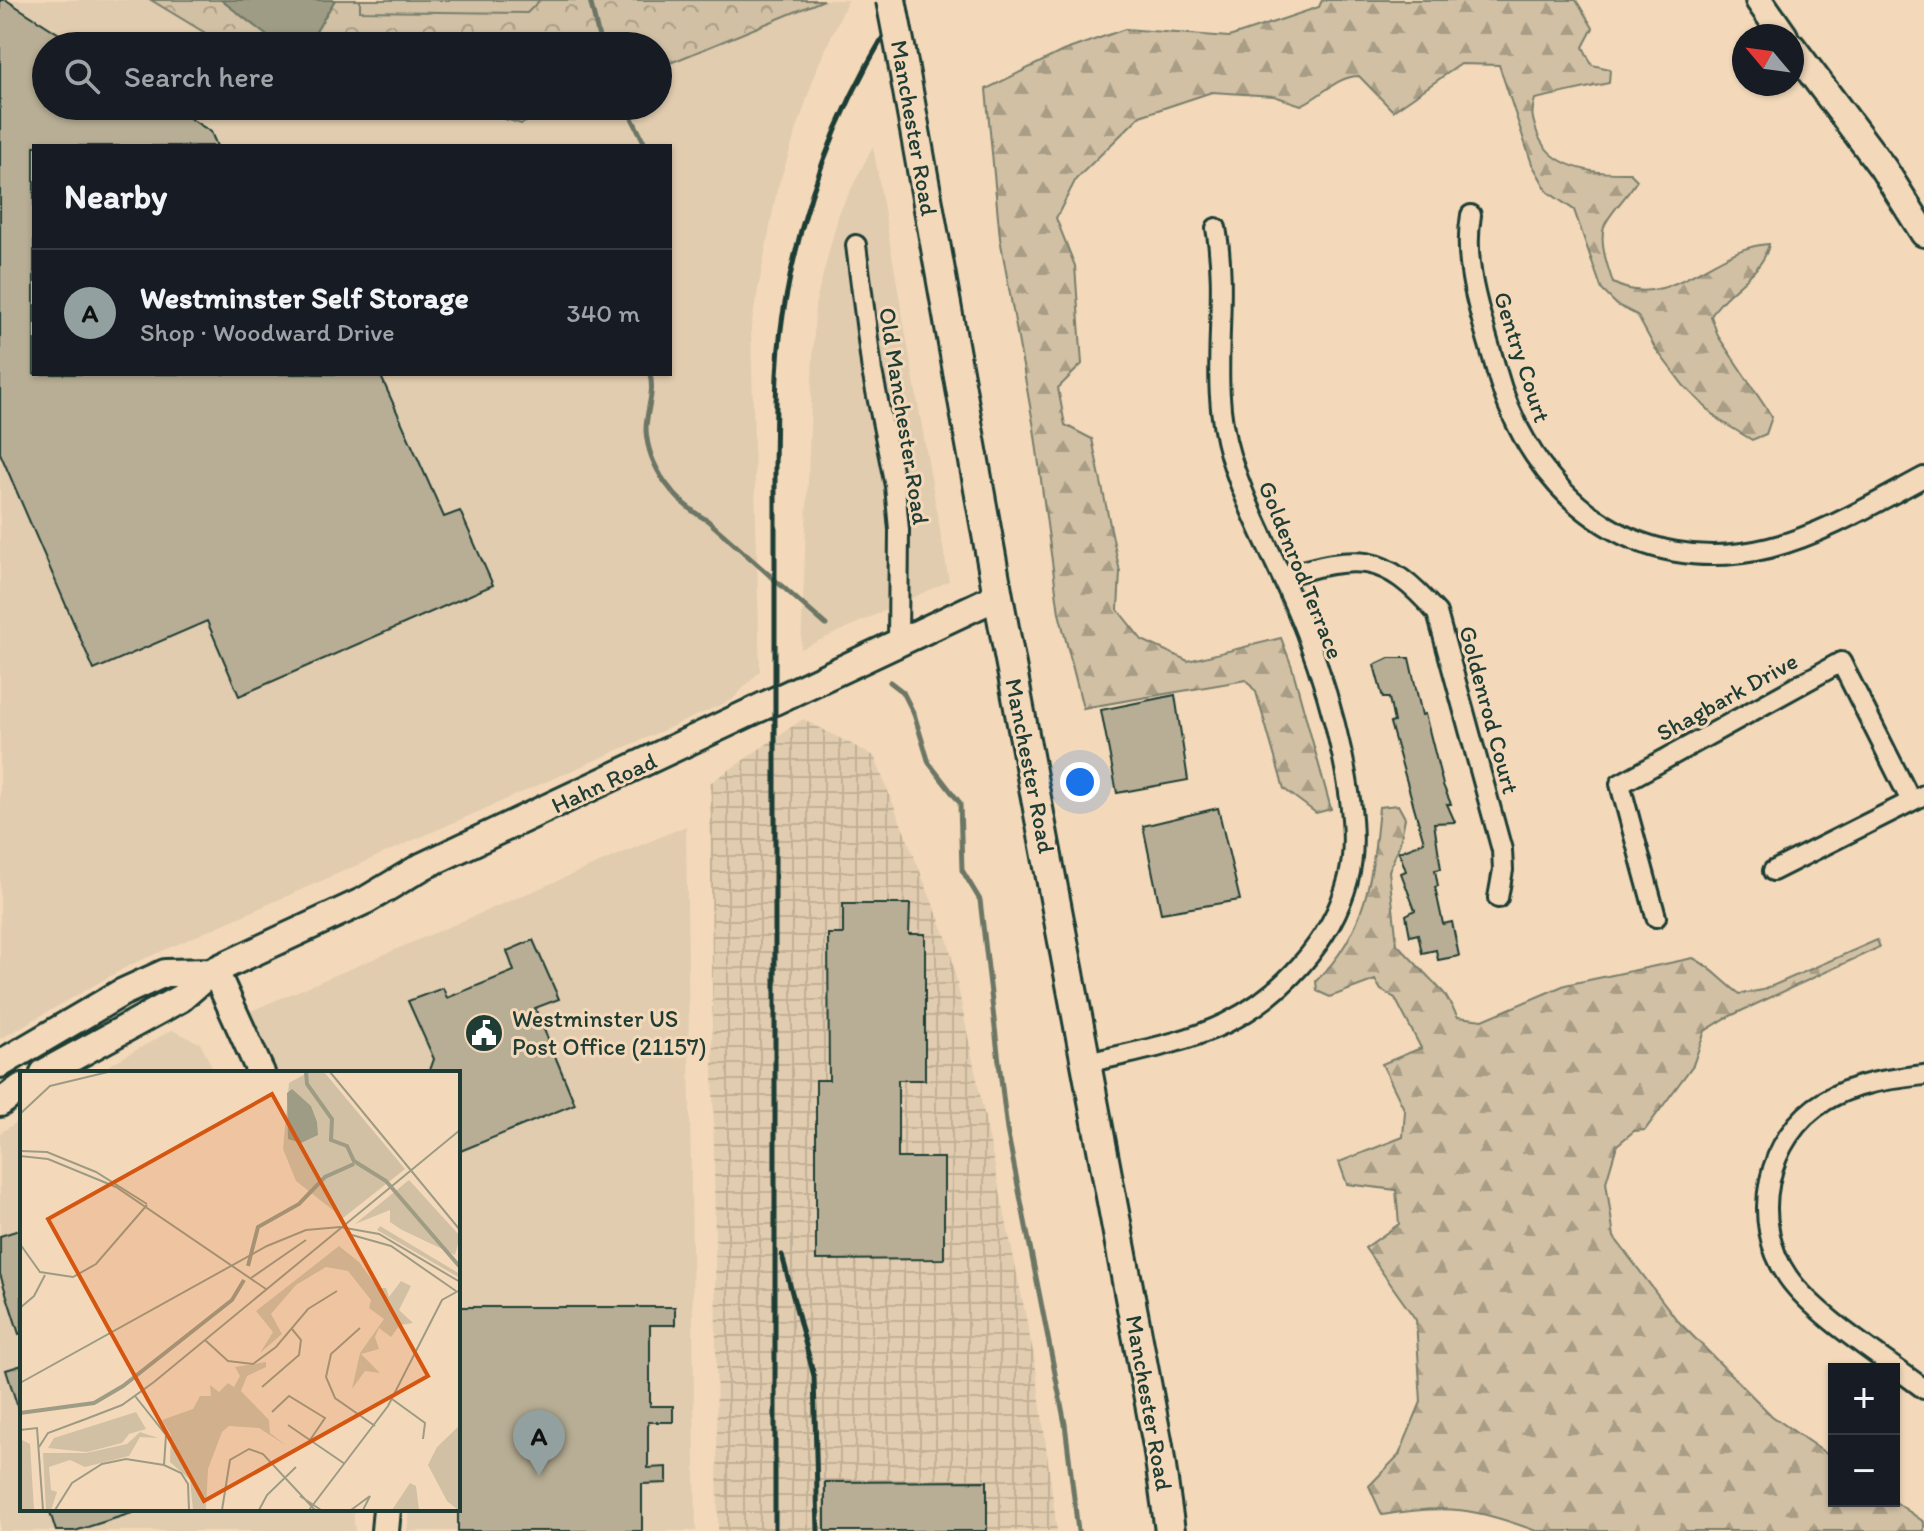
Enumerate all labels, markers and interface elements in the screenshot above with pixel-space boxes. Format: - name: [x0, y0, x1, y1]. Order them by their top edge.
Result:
- north arrow: [1732, 24, 1804, 96]
- search box: [32, 32, 672, 120]
- street label: Manchester Road: [885, 38, 944, 218]
- icon: search: [60, 54, 104, 98]
- text: Search here: [124, 58, 274, 95]
- text: Nearby: [64, 176, 167, 217]
- text: Westminster Self Storage: [140, 279, 469, 316]
- street label: Gentry Court: [1488, 288, 1557, 426]
- text: A: [82, 297, 98, 329]
- text: 340 m: [566, 297, 640, 329]
- street label: Old Manchester Road: [873, 305, 936, 527]
- text: Shop · Woodward Drive: [140, 316, 395, 348]
- street label: Goldenrod Terrace: [1253, 477, 1350, 663]
- street label: Goldenrod Court: [1453, 623, 1526, 797]
- street label: Shagbark Drive: [1651, 646, 1802, 747]
- street label: Manchester Road: [999, 676, 1062, 856]
- street label: Hahn Road: [547, 746, 661, 820]
- your location: [1060, 762, 1100, 802]
- place label: Westminster US Post Office (21157): [512, 1004, 707, 1061]
- public building icon: Westminster US Post Office (21157): [463, 1012, 505, 1054]
- inset map: [20, 1071, 460, 1511]
- street label: Manchester Road: [1120, 1313, 1179, 1493]
- map controls: [1828, 1363, 1900, 1507]
- button: +: [1828, 1363, 1900, 1435]
- pin: A: [513, 1410, 565, 1476]
- button: −: [1828, 1435, 1900, 1507]

